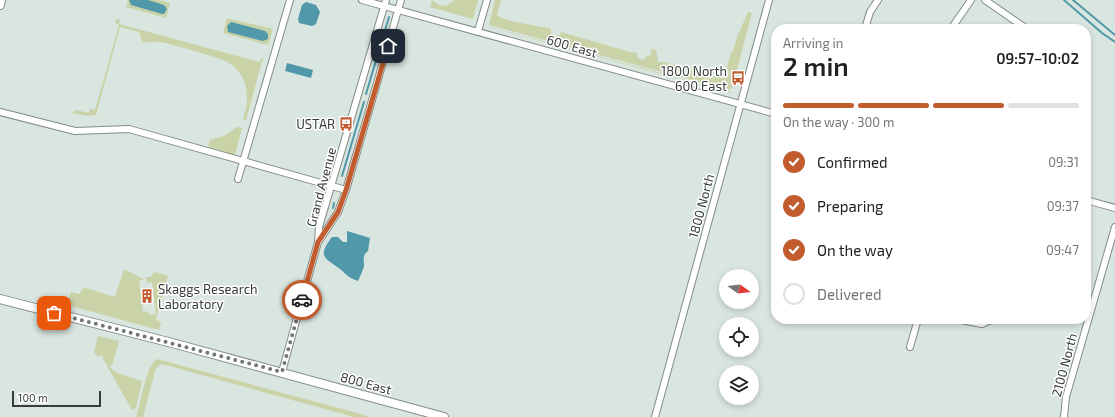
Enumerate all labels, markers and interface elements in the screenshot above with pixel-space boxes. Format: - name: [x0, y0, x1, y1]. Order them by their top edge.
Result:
- pin: [371, 29, 405, 63]
- street label: 600 East: [545, 31, 599, 61]
- icon: home: [377, 35, 399, 57]
- text: Arriving in: [783, 35, 843, 51]
- text: 09:57–10:02: [996, 49, 1079, 67]
- text: 2 min: [783, 50, 849, 81]
- place label: 1800 North 600 East: [661, 63, 727, 94]
- bus stop icon: 1800 North 600 East: [730, 70, 746, 86]
- text: On the way · 300 m: [783, 114, 895, 130]
- place label: USTAR: [296, 116, 335, 132]
- bus stop icon: USTAR: [338, 116, 354, 132]
- street label: Grand Avenue: [303, 145, 339, 229]
- icon: check: [783, 151, 805, 173]
- text: Confirmed: [817, 153, 888, 171]
- text: 09:31: [1048, 154, 1079, 170]
- street label: 1800 North: [685, 172, 717, 240]
- icon: check: [783, 195, 805, 217]
- text: Preparing: [817, 197, 883, 215]
- text: 09:37: [1047, 198, 1079, 214]
- icon: check: [783, 239, 805, 261]
- text: On the way: [817, 241, 893, 259]
- text: 09:47: [1046, 242, 1079, 258]
- north arrow: [719, 269, 759, 309]
- map controls: [719, 269, 759, 405]
- courier: [282, 280, 322, 320]
- place label: Skaggs Research Laboratory: [158, 281, 258, 312]
- text: Delivered: [817, 285, 882, 303]
- building icon: Skaggs Research Laboratory: [139, 288, 155, 304]
- icon: car: [291, 289, 313, 311]
- pin: [37, 296, 71, 330]
- icon: bag: [43, 302, 65, 324]
- button: locate: [719, 317, 759, 357]
- street label: 2100 North: [1048, 331, 1080, 399]
- button: layers: [719, 365, 759, 405]
- street label: 800 East: [339, 368, 393, 398]
- scale bar: [12, 389, 101, 408]
- text: 100 m: [18, 391, 48, 404]

